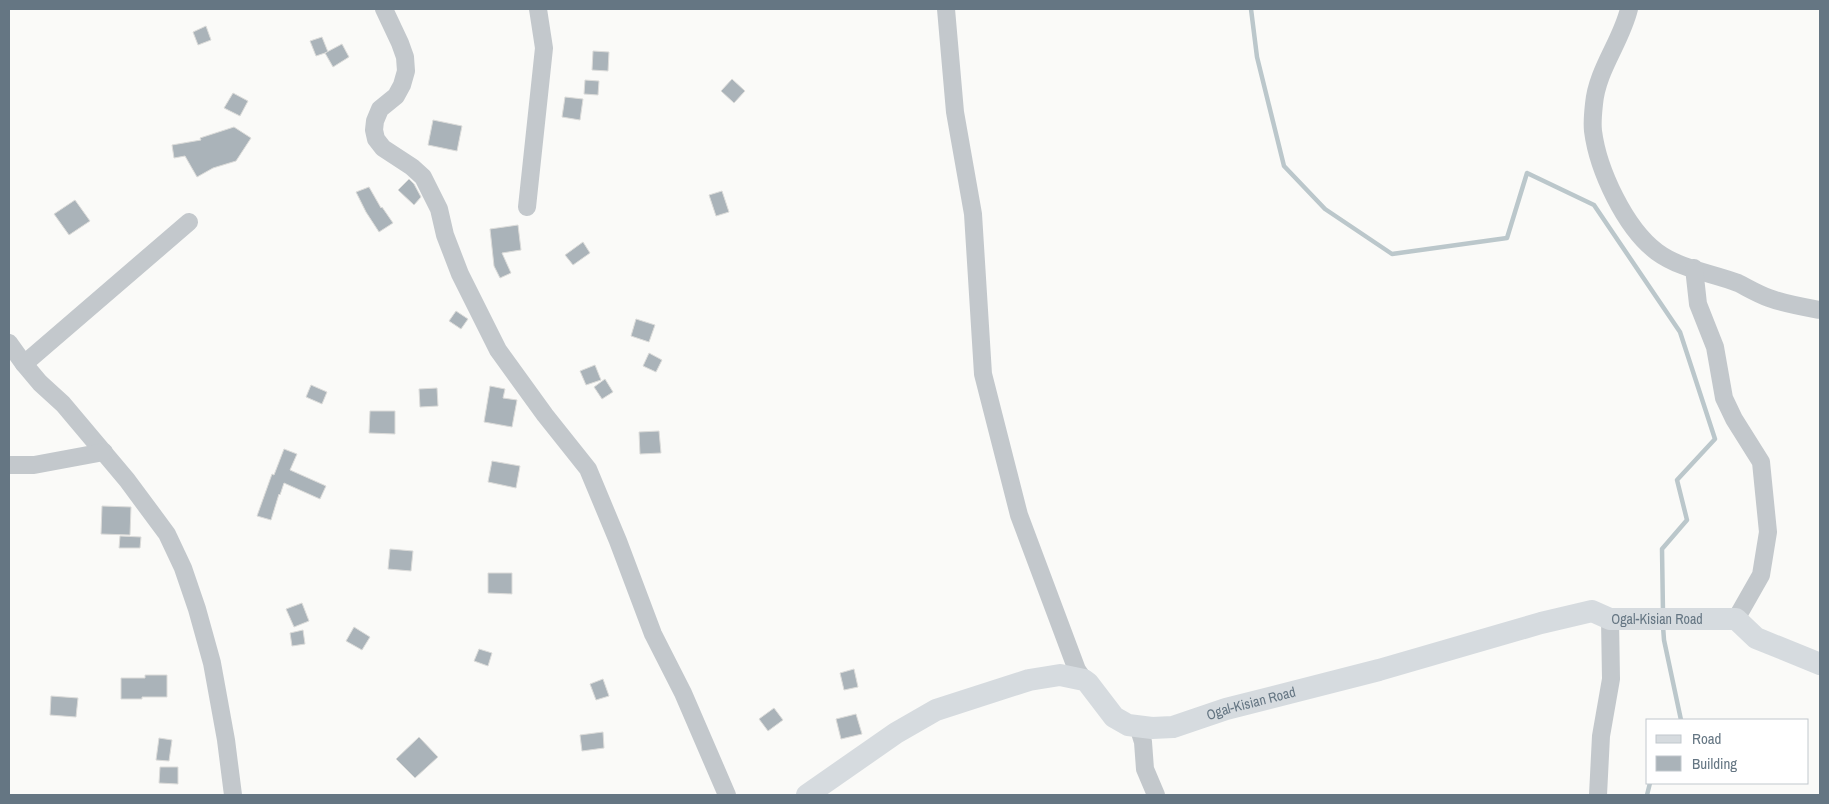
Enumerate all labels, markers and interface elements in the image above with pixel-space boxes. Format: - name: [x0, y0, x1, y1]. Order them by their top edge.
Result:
- street label: Ogal-Kisian Road: [1611, 610, 1703, 628]
- street label: Ogal-Kisian Road: [1204, 683, 1297, 724]
- legend: [1646, 719, 1809, 784]
- text: Road: [1692, 728, 1721, 749]
- text: Building: [1692, 753, 1737, 774]

